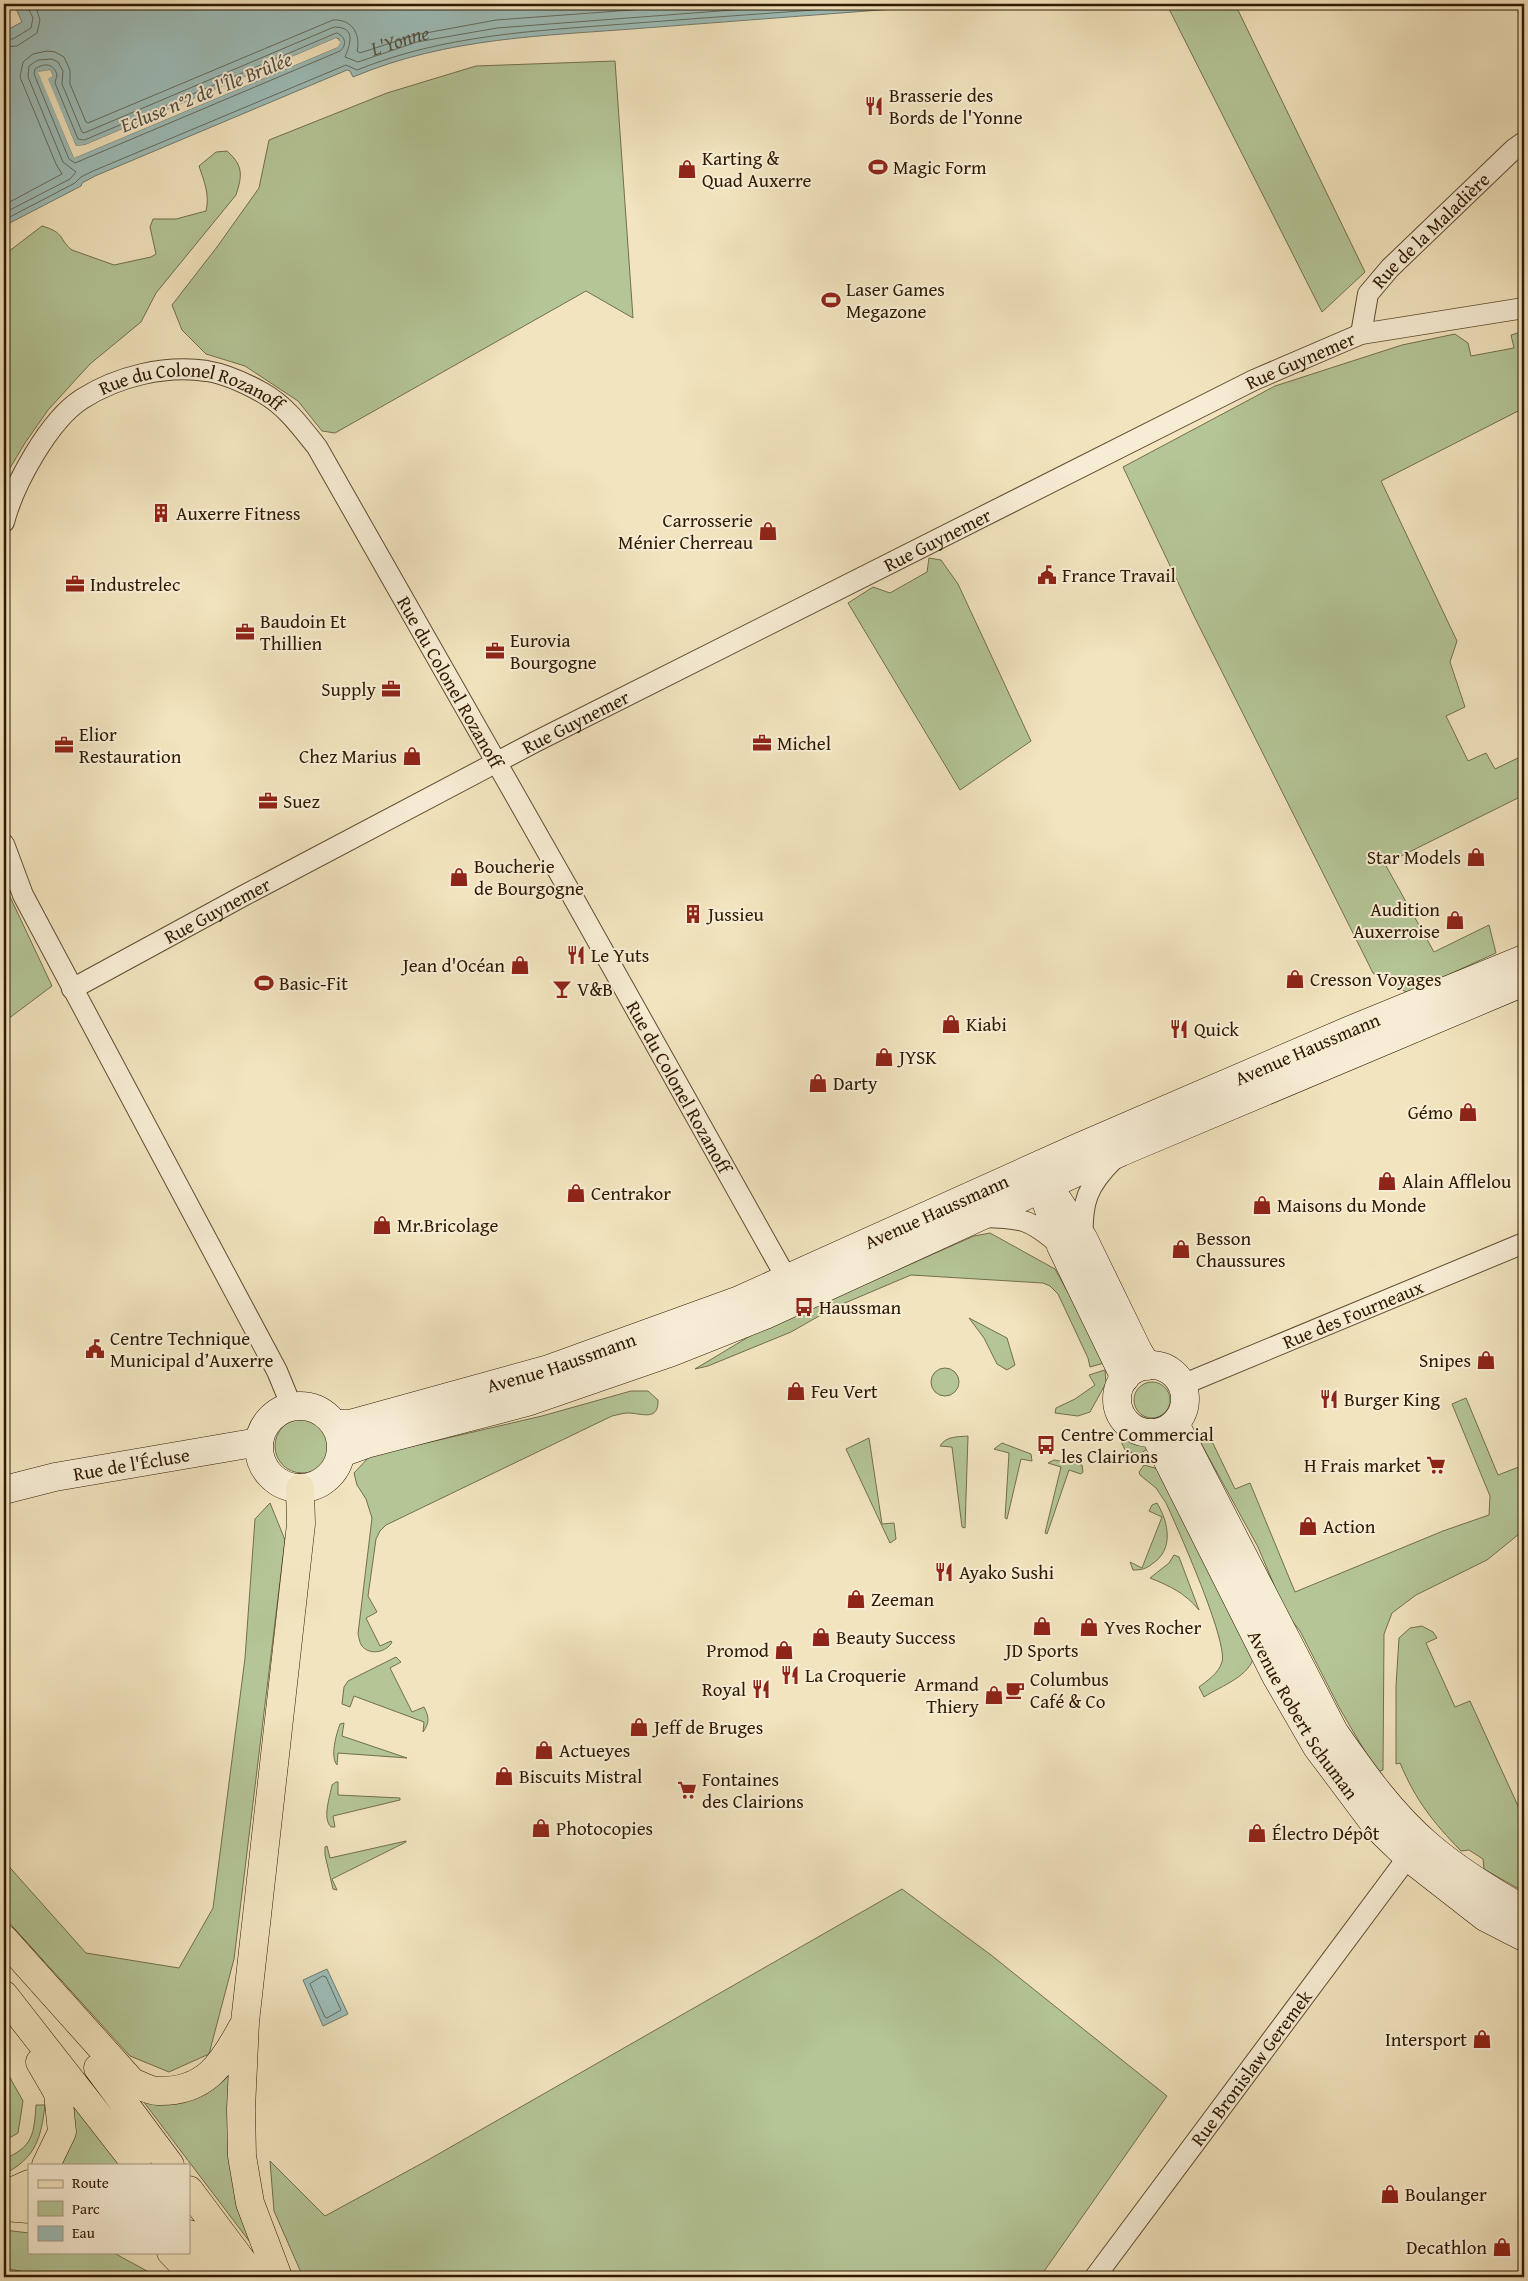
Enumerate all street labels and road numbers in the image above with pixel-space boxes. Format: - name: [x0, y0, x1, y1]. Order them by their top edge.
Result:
- street label: Rue de la Maladière: [1365, 166, 1496, 294]
- street label: Rue Guynemer: [1240, 324, 1360, 396]
- street label: Rue du Colonel Rozanoff: [94, 355, 292, 418]
- street label: Rue Guynemer: [879, 501, 996, 578]
- street label: Rue du Colonel Rozanoff: [391, 591, 512, 774]
- street label: Rue Guynemer: [517, 683, 634, 761]
- street label: Rue Guynemer: [159, 870, 275, 950]
- street label: Rue du Colonel Rozanoff: [620, 995, 740, 1180]
- street label: Avenue Haussmann: [1230, 1005, 1384, 1092]
- street label: Avenue Haussmann: [860, 1166, 1013, 1256]
- street label: Rue des Fourneaux: [1278, 1272, 1428, 1356]
- street label: Avenue Haussmann: [483, 1325, 640, 1400]
- street label: Rue de l'Écluse: [71, 1440, 192, 1488]
- street label: Avenue Robert Schuman: [1241, 1625, 1366, 1805]
- street label: Rue Bronislaw Geremek: [1183, 1984, 1319, 2152]

